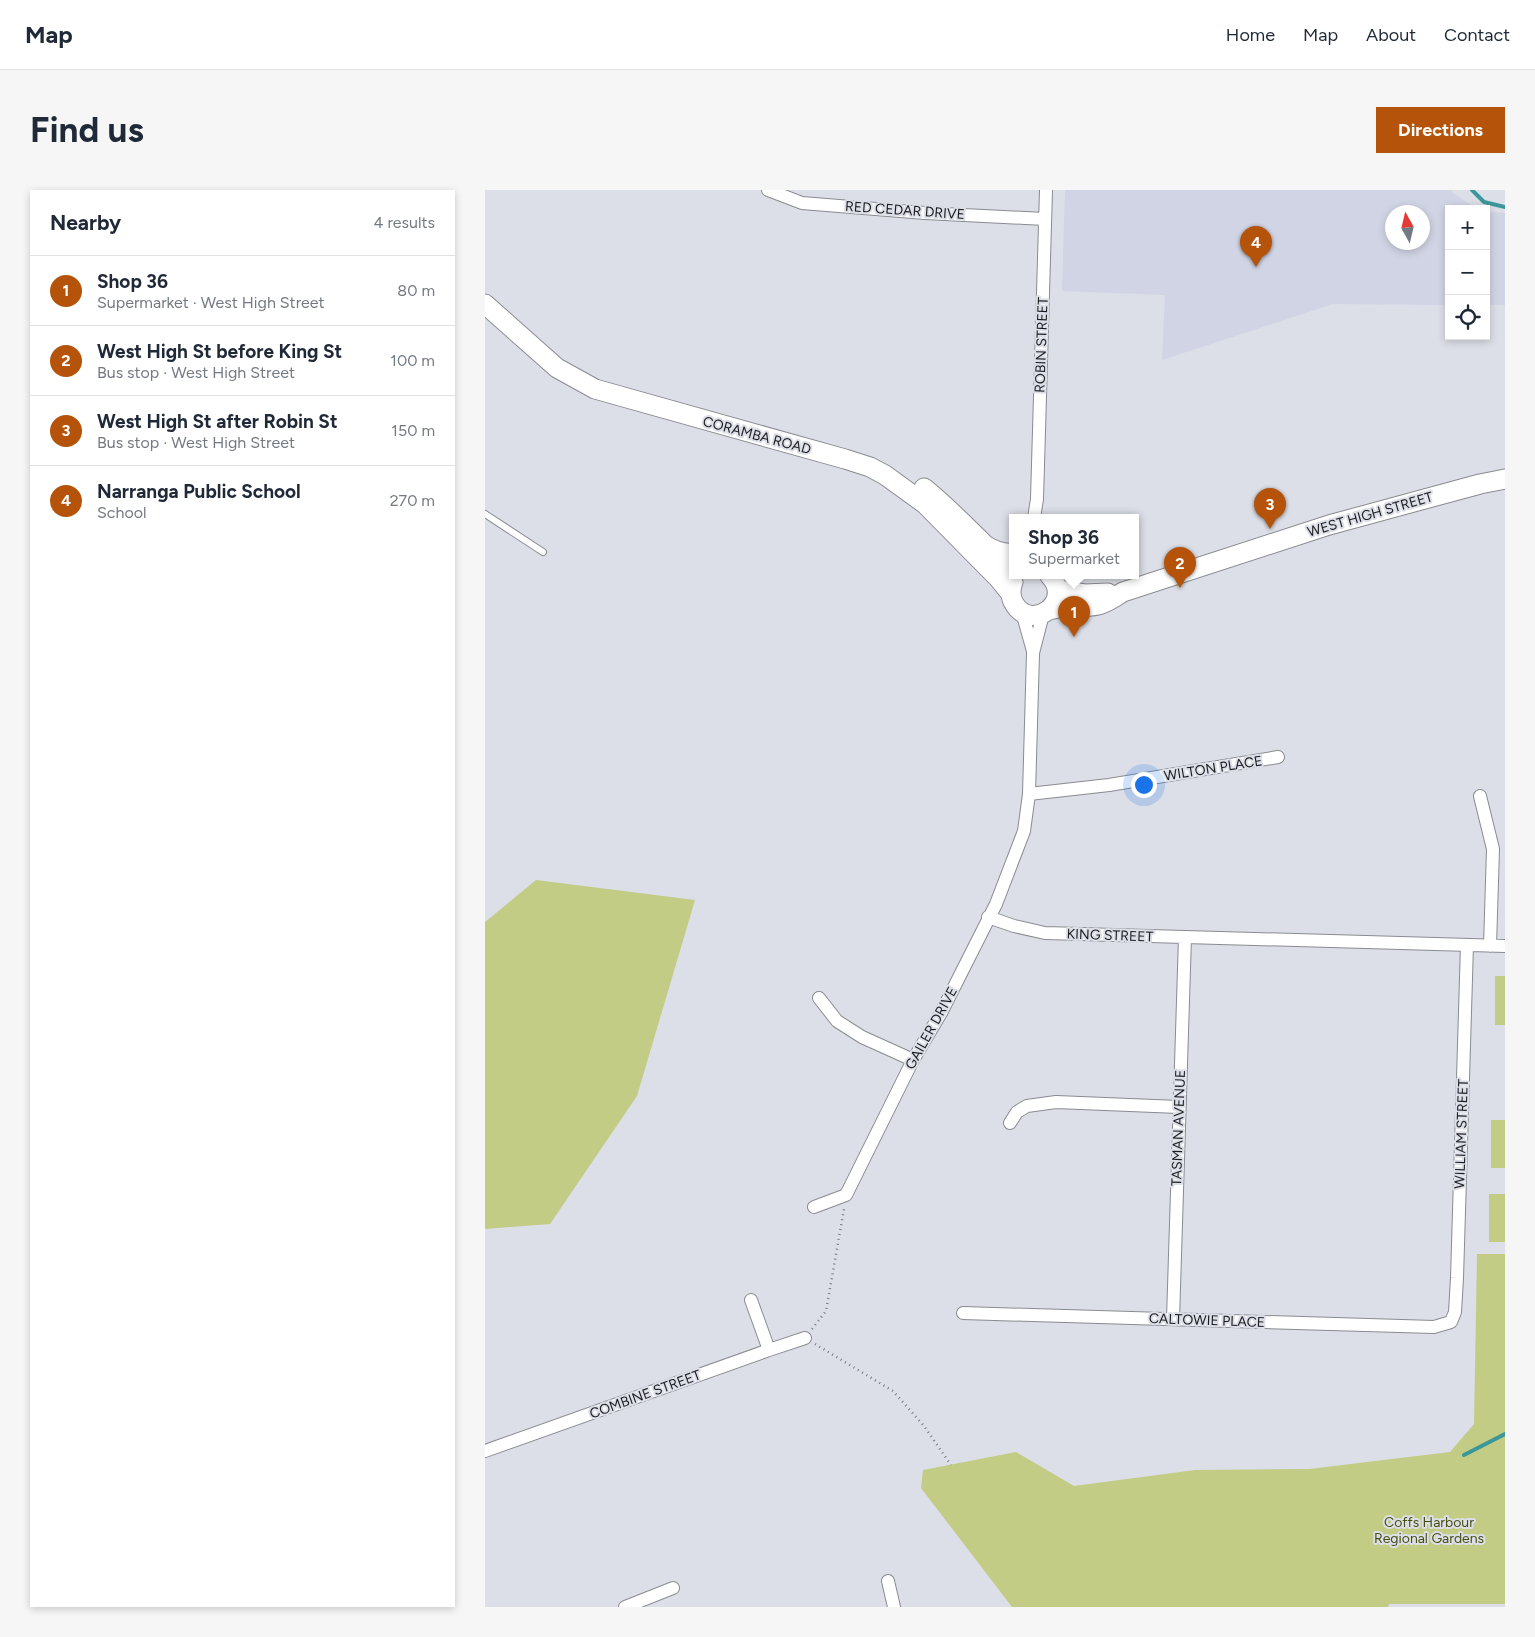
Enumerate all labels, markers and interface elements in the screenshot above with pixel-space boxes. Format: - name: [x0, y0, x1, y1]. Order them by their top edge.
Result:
- text: Map: [25, 20, 73, 49]
- text: Home: [1226, 24, 1275, 46]
- text: Map: [1303, 24, 1338, 46]
- text: About: [1366, 24, 1416, 46]
- text: Contact: [1444, 24, 1510, 46]
- button: Directions: [1376, 107, 1505, 153]
- text: Find us: [30, 109, 144, 151]
- street label: RED CEDAR DRIVE: [844, 198, 965, 223]
- north arrow: [1385, 205, 1430, 250]
- map controls: [1445, 205, 1490, 340]
- button: +: [1445, 205, 1490, 250]
- text: Nearby: [50, 210, 121, 235]
- text: 4 results: [374, 213, 435, 232]
- pin: 4: [1240, 226, 1272, 267]
- button: −: [1445, 250, 1490, 295]
- text: Shop 36: [97, 270, 168, 293]
- text: 1: [63, 281, 69, 300]
- text: 80 m: [397, 281, 435, 300]
- text: Supermarket · West High Street: [97, 293, 325, 312]
- button: locate: [1445, 295, 1490, 340]
- street label: ROBIN STREET: [1031, 297, 1052, 393]
- text: West High St before King St: [97, 340, 342, 363]
- text: 2: [61, 351, 71, 370]
- text: 100 m: [390, 351, 435, 370]
- text: Bus stop · West High Street: [97, 363, 295, 382]
- text: West High St after Robin St: [97, 410, 338, 433]
- street label: CORAMBA ROAD: [701, 413, 813, 458]
- text: 3: [62, 421, 70, 440]
- text: 150 m: [391, 421, 435, 440]
- text: Bus stop · West High Street: [97, 433, 295, 452]
- text: Narranga Public School: [97, 480, 301, 503]
- pin: 3: [1254, 488, 1286, 529]
- street label: WEST HIGH STREET: [1305, 488, 1435, 541]
- text: 4: [61, 491, 71, 510]
- text: 270 m: [390, 491, 435, 510]
- text: School: [97, 503, 147, 522]
- popup: [1009, 514, 1139, 579]
- text: Shop 36: [1028, 526, 1099, 549]
- pin: 2: [1164, 547, 1196, 588]
- text: Supermarket: [1028, 549, 1120, 568]
- pin: 1: [1058, 596, 1090, 637]
- street label: WILTON PLACE: [1163, 752, 1263, 785]
- your location: [1131, 772, 1157, 798]
- street label: KING STREET: [1066, 925, 1154, 946]
- street label: GAILER DRIVE: [902, 984, 961, 1073]
- street label: TASMAN AVENUE: [1168, 1070, 1189, 1186]
- street label: WILLIAM STREET: [1451, 1079, 1472, 1189]
- street label: CALTOWIE PLACE: [1149, 1310, 1265, 1331]
- street label: COMBINE STREET: [587, 1366, 703, 1422]
- park label: Coffs Harbour Regional Gardens: [1374, 1514, 1484, 1547]

